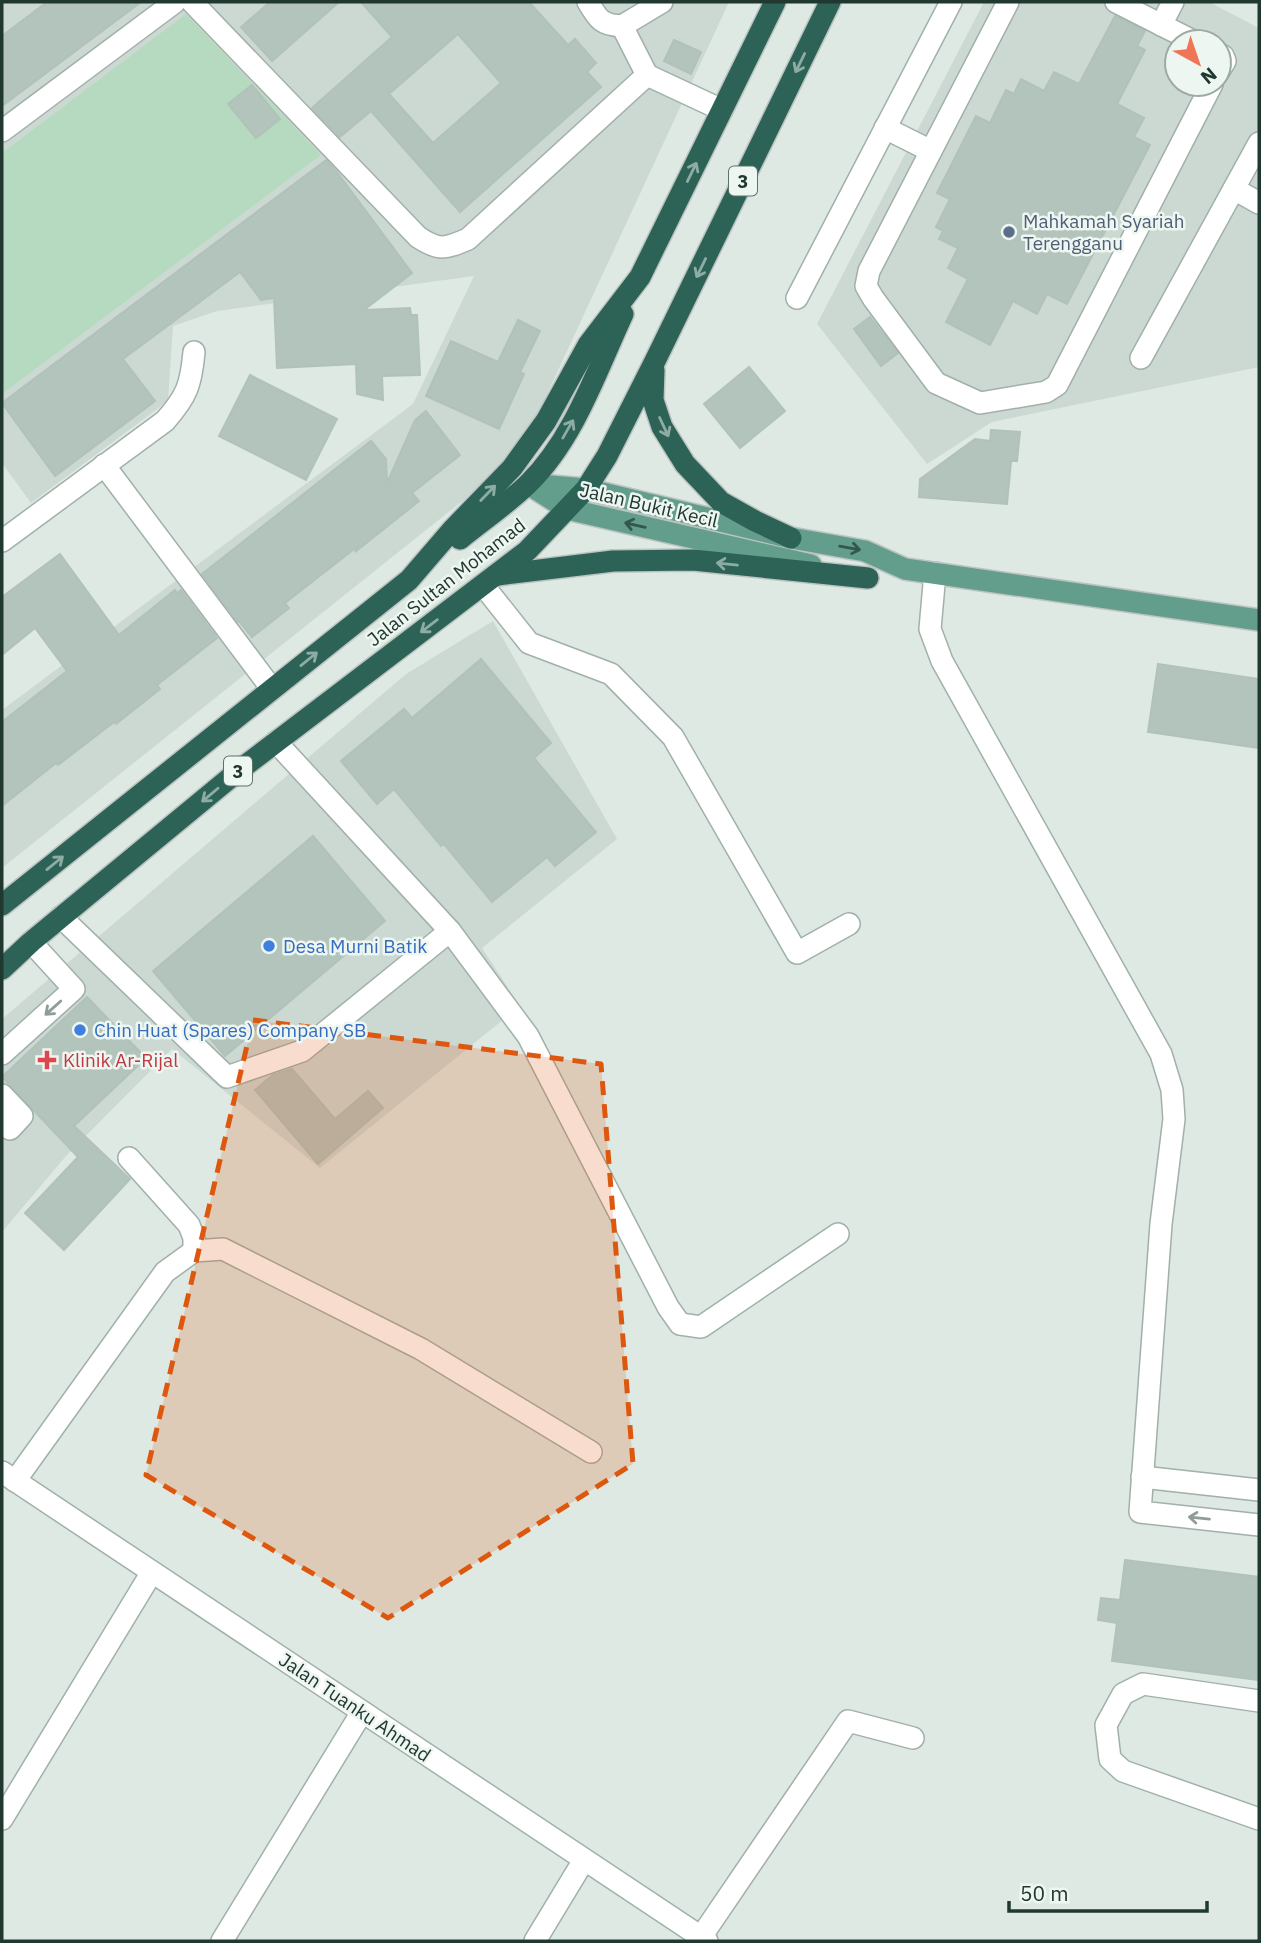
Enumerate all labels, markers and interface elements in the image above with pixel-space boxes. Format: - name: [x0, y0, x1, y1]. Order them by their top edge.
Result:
- north arrow: [1163, 28, 1233, 98]
- one-way arrow: [793, 52, 807, 73]
- text: N: [1196, 62, 1222, 90]
- one-way arrow: [685, 162, 699, 183]
- road number: 3: [729, 166, 757, 196]
- place label: Mahkamah Syariah Terengganu: [1023, 209, 1185, 255]
- marker: Mahkamah Syariah Terengganu: [1001, 224, 1017, 240]
- one-way arrow: [693, 257, 707, 278]
- one-way arrow: [657, 416, 671, 437]
- one-way arrow: [561, 420, 575, 440]
- street label: Jalan Bukit Kecil: [578, 477, 720, 533]
- one-way arrow: [480, 485, 497, 502]
- street label: Jalan Sultan Mohamad: [362, 513, 530, 651]
- one-way arrow: [624, 517, 647, 531]
- one-way arrow: [838, 542, 861, 556]
- one-way arrow: [717, 557, 739, 570]
- one-way arrow: [419, 618, 438, 633]
- one-way arrow: [300, 652, 318, 667]
- road number: 3: [224, 756, 252, 786]
- one-way arrow: [201, 787, 219, 803]
- one-way arrow: [45, 855, 64, 870]
- place label: Desa Murni Batik: [283, 934, 427, 958]
- marker: Desa Murni Batik: [261, 938, 277, 954]
- one-way arrow: [44, 1000, 62, 1016]
- place label: Chin Huat (Spares) Company SB: [94, 1018, 366, 1042]
- marker: Chin Huat (Spares) Company SB: [72, 1022, 88, 1038]
- place label: Klinik Ar-Rijal: [63, 1048, 178, 1072]
- marker: Klinik Ar-Rijal: [37, 1050, 57, 1070]
- one-way arrow: [1189, 1512, 1211, 1525]
- street label: Jalan Tuanku Ahmad: [275, 1647, 435, 1767]
- scale bar: [1009, 1870, 1207, 1914]
- text: 50 m: [1020, 1879, 1069, 1907]

